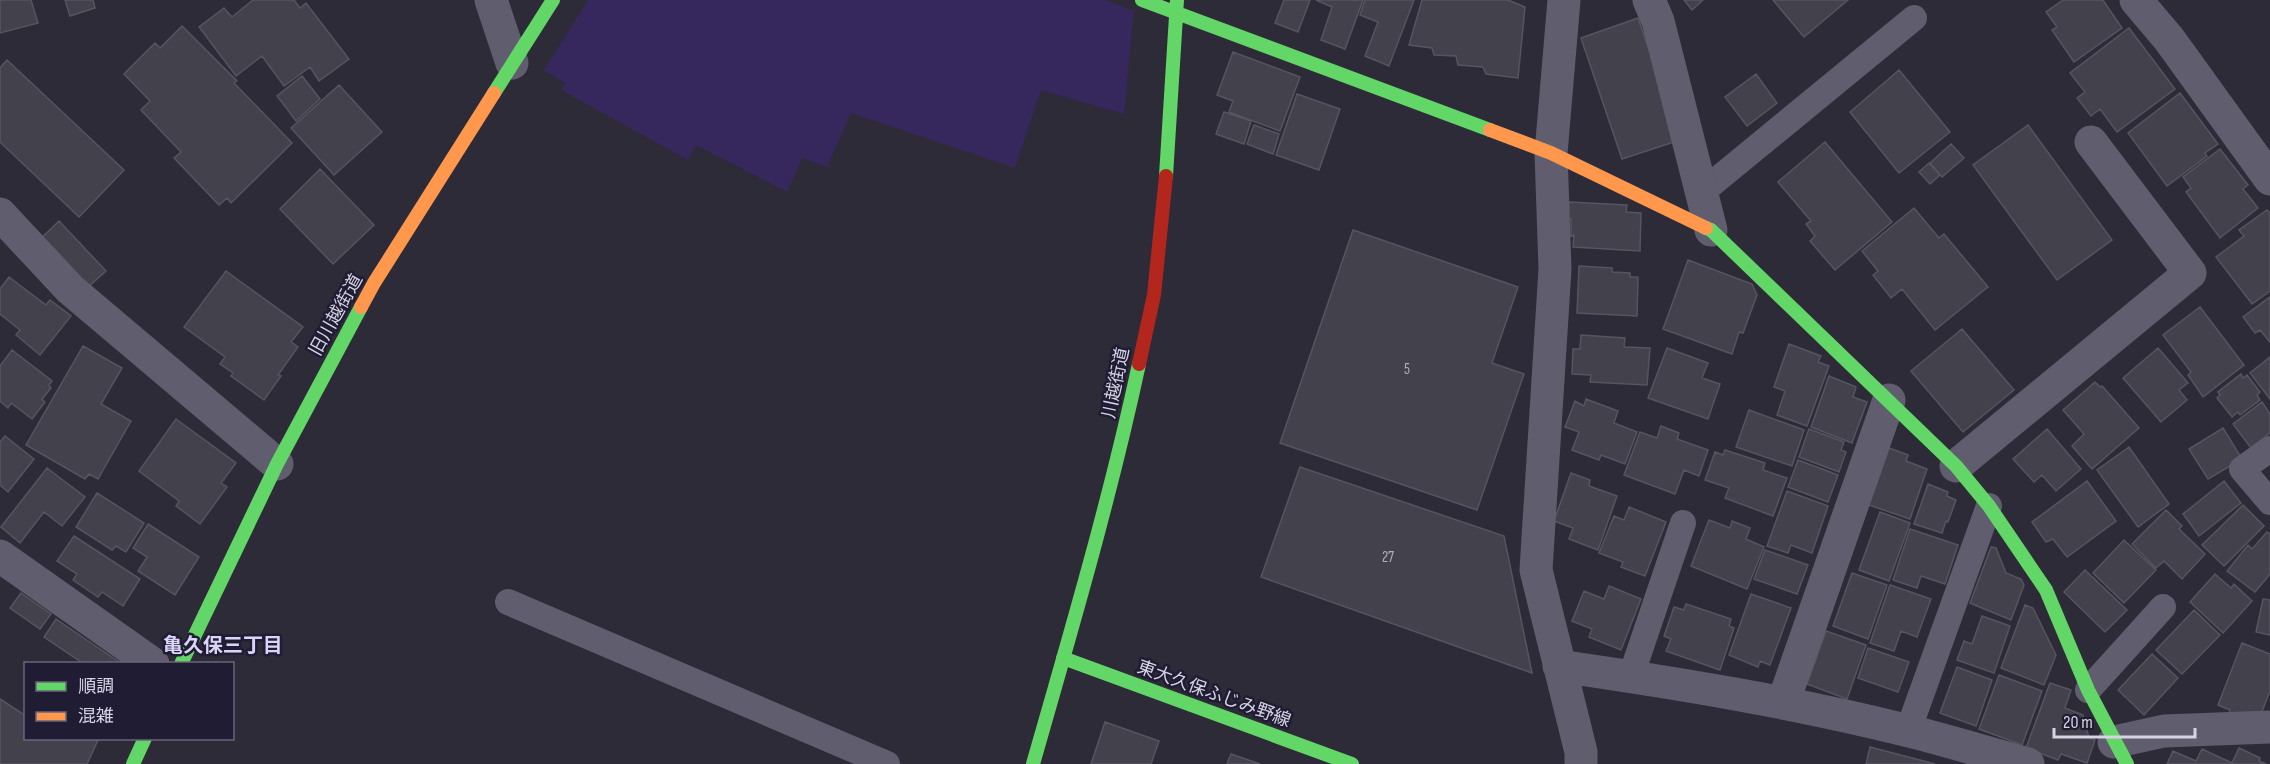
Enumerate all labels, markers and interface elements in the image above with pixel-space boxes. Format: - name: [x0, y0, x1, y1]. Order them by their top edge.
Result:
- street label: 旧川越街道: [305, 271, 367, 359]
- street label: 川越街道: [1098, 346, 1134, 420]
- house number: 5: [1404, 360, 1410, 379]
- house number: 27: [1382, 548, 1394, 567]
- district label: 亀久保三丁目: [163, 634, 283, 658]
- street label: 東大久保ふじみ野線: [1134, 656, 1294, 732]
- legend: [24, 662, 234, 740]
- text: 順調: [78, 676, 114, 697]
- scale bar: [2054, 701, 2195, 739]
- text: 混雑: [78, 706, 114, 727]
- text: 20 m: [2063, 712, 2093, 733]

